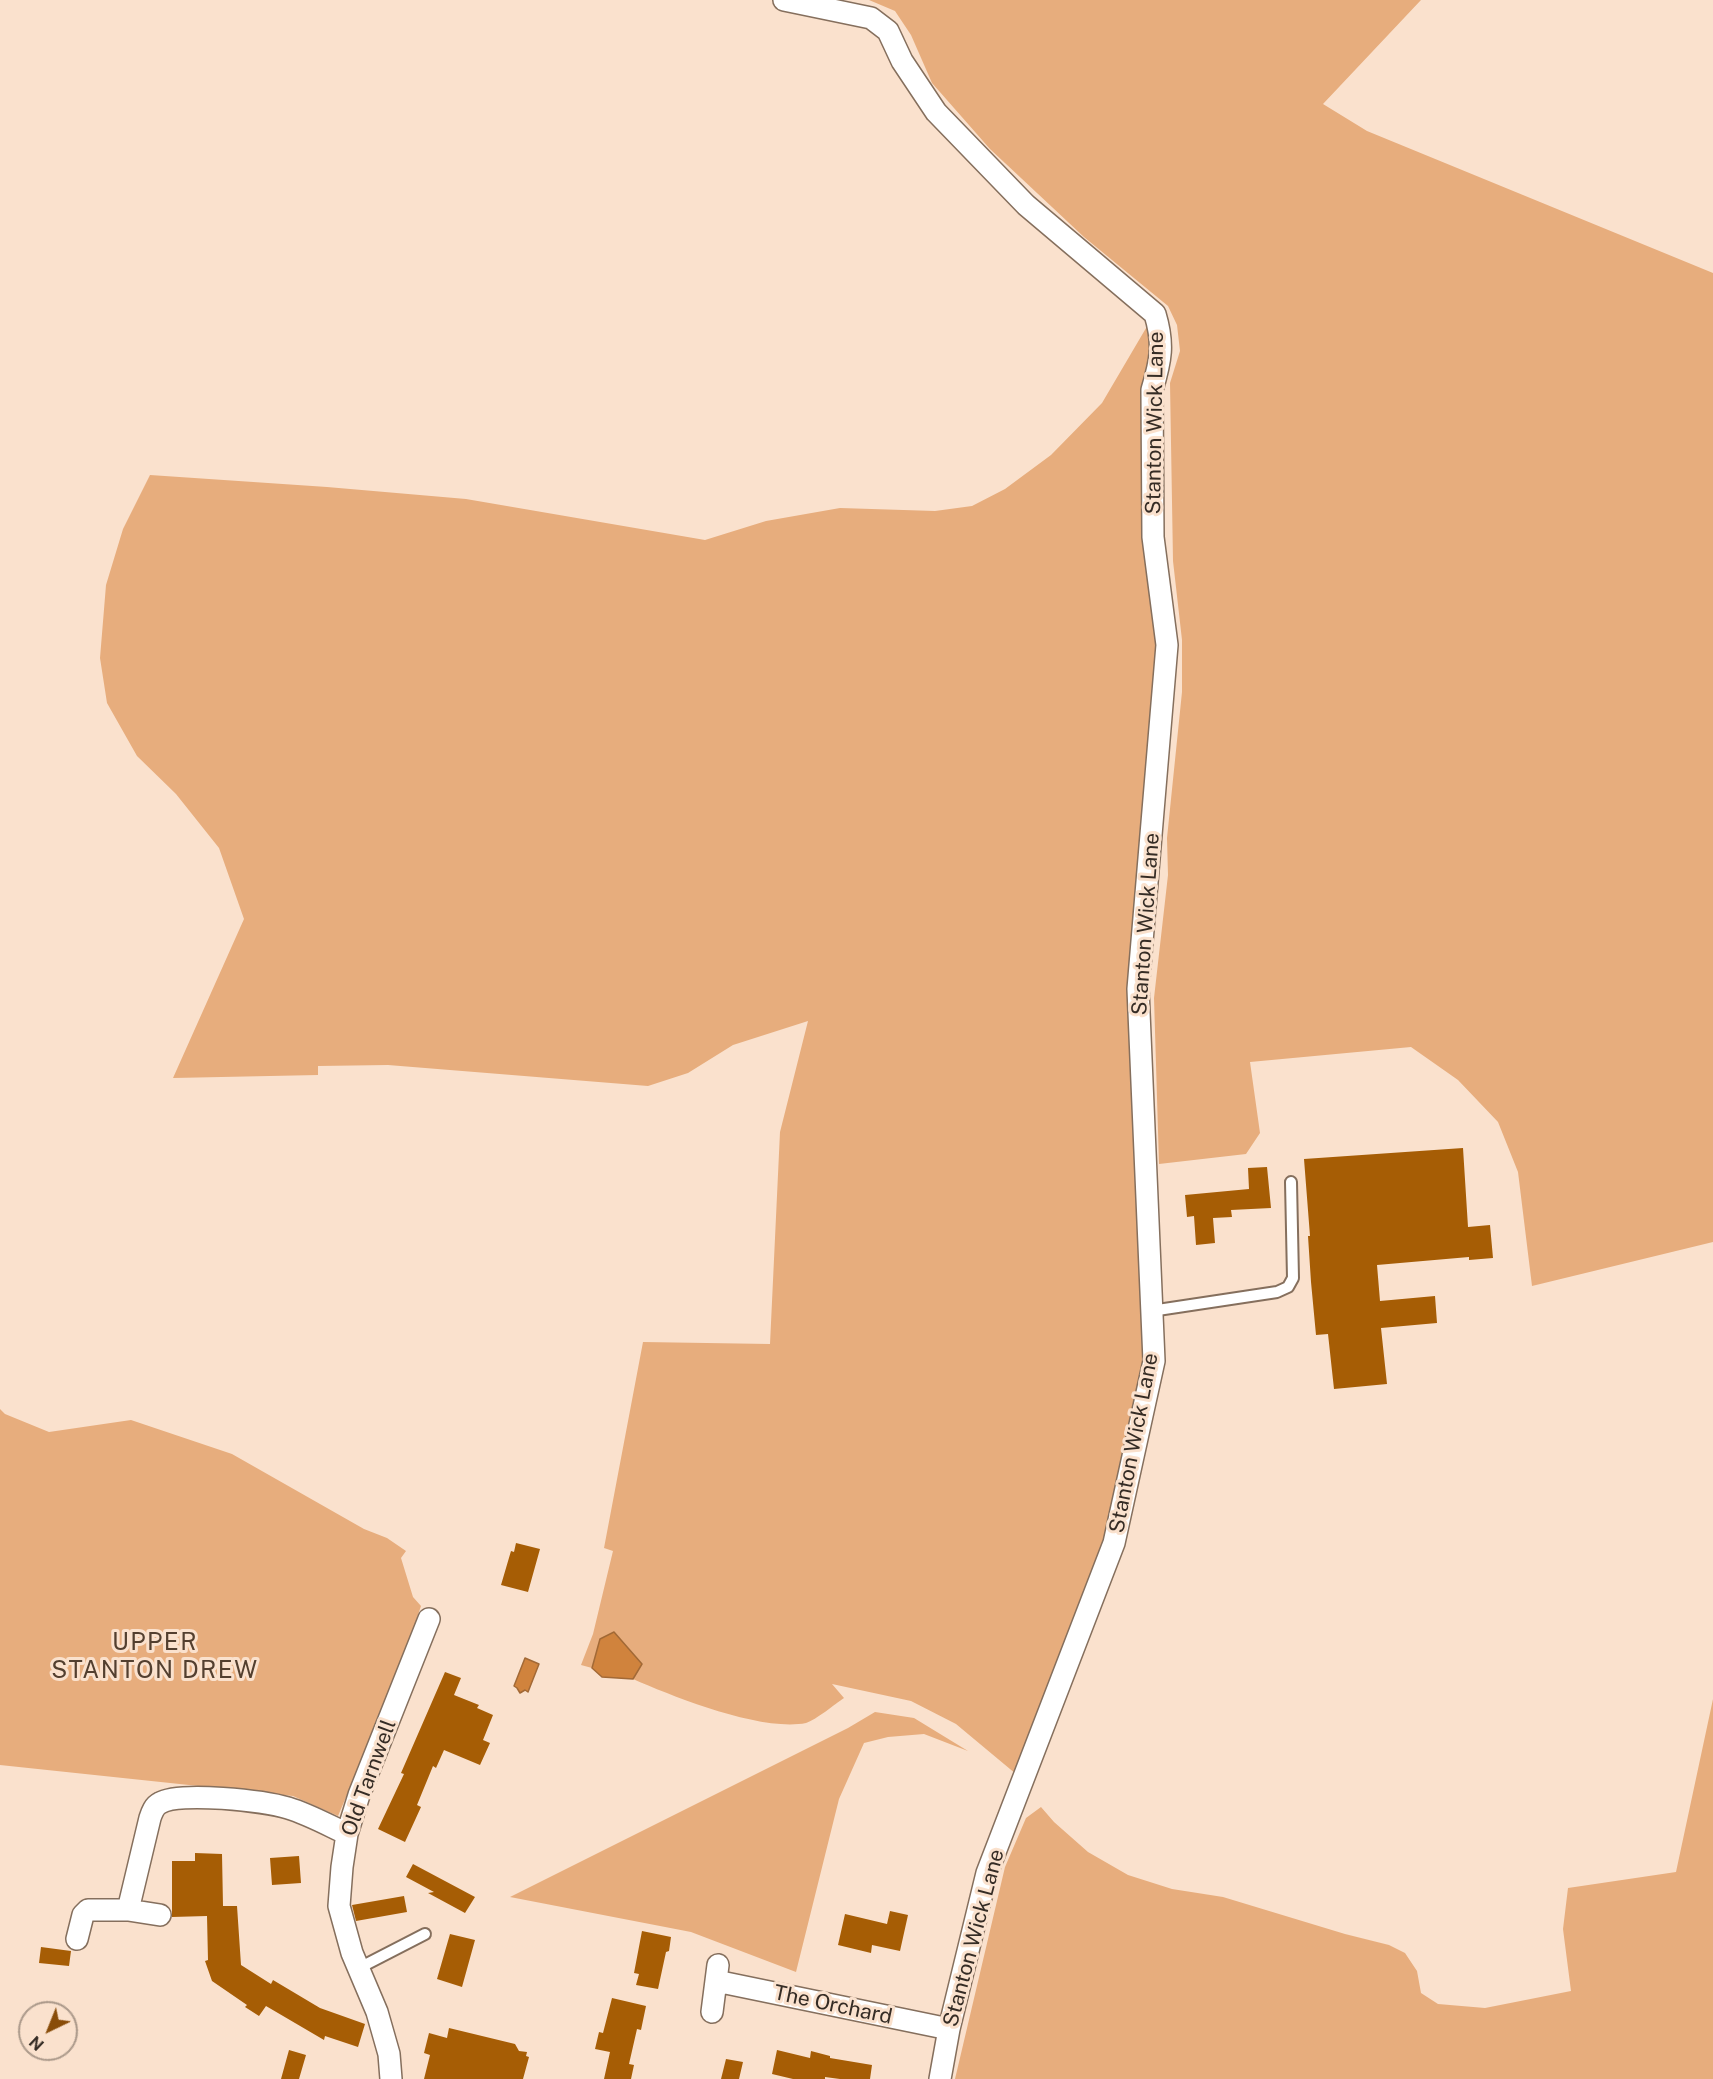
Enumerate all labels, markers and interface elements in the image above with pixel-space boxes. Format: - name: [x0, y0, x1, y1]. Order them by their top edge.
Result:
- street label: Stanton Wick Lane: [1141, 331, 1169, 515]
- street label: Stanton Wick Lane: [1127, 832, 1165, 1016]
- street label: Stanton Wick Lane: [1104, 1351, 1164, 1535]
- district label: UPPER STANTON DREW: [51, 1629, 259, 1685]
- street label: Old Tarnwell: [336, 1716, 402, 1840]
- street label: Stanton Wick Lane: [938, 1846, 1010, 2030]
- street label: The Orchard: [771, 1980, 895, 2030]
- north arrow: [18, 2001, 78, 2061]
- text: N: [26, 2032, 48, 2054]

